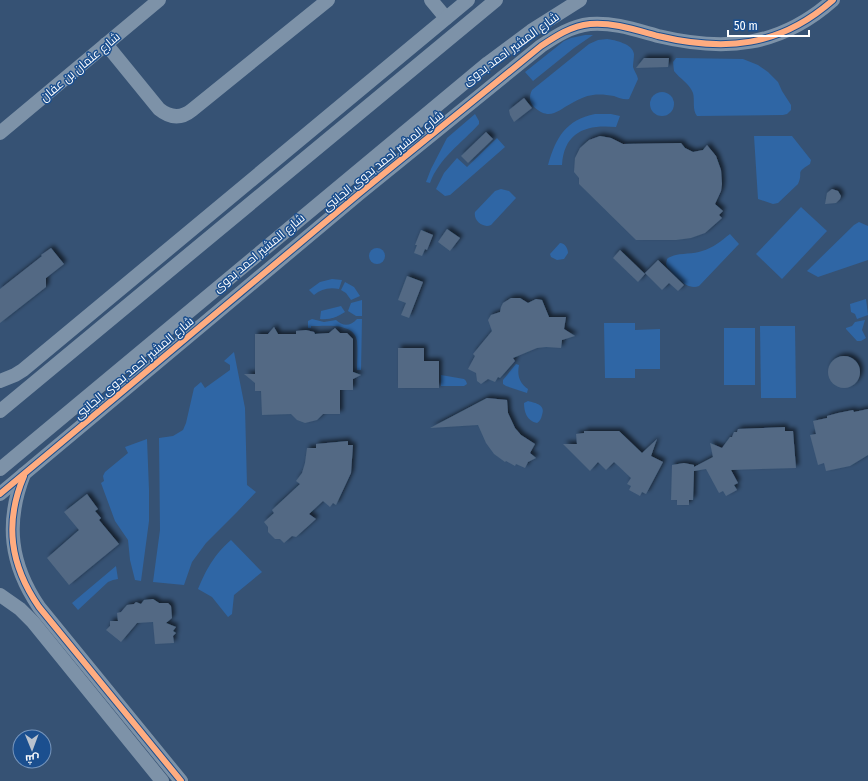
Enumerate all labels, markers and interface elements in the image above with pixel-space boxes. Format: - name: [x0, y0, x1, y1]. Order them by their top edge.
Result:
- street label: شارع المشير احمد بدوى: [460, 9, 562, 89]
- scale bar: [728, 12, 809, 38]
- text: 50 m: [734, 19, 758, 33]
- street label: شارع عثمان بن عفان: [37, 29, 123, 105]
- street label: شارع المشير احمد بدوى الجانبى: [320, 108, 447, 215]
- street label: شارع المشير احمد بدوى: [210, 211, 308, 296]
- street label: شارع المشير احمد بدوى الجانبى: [71, 314, 197, 423]
- north arrow: [12, 729, 52, 769]
- text: ش: [25, 752, 39, 765]

